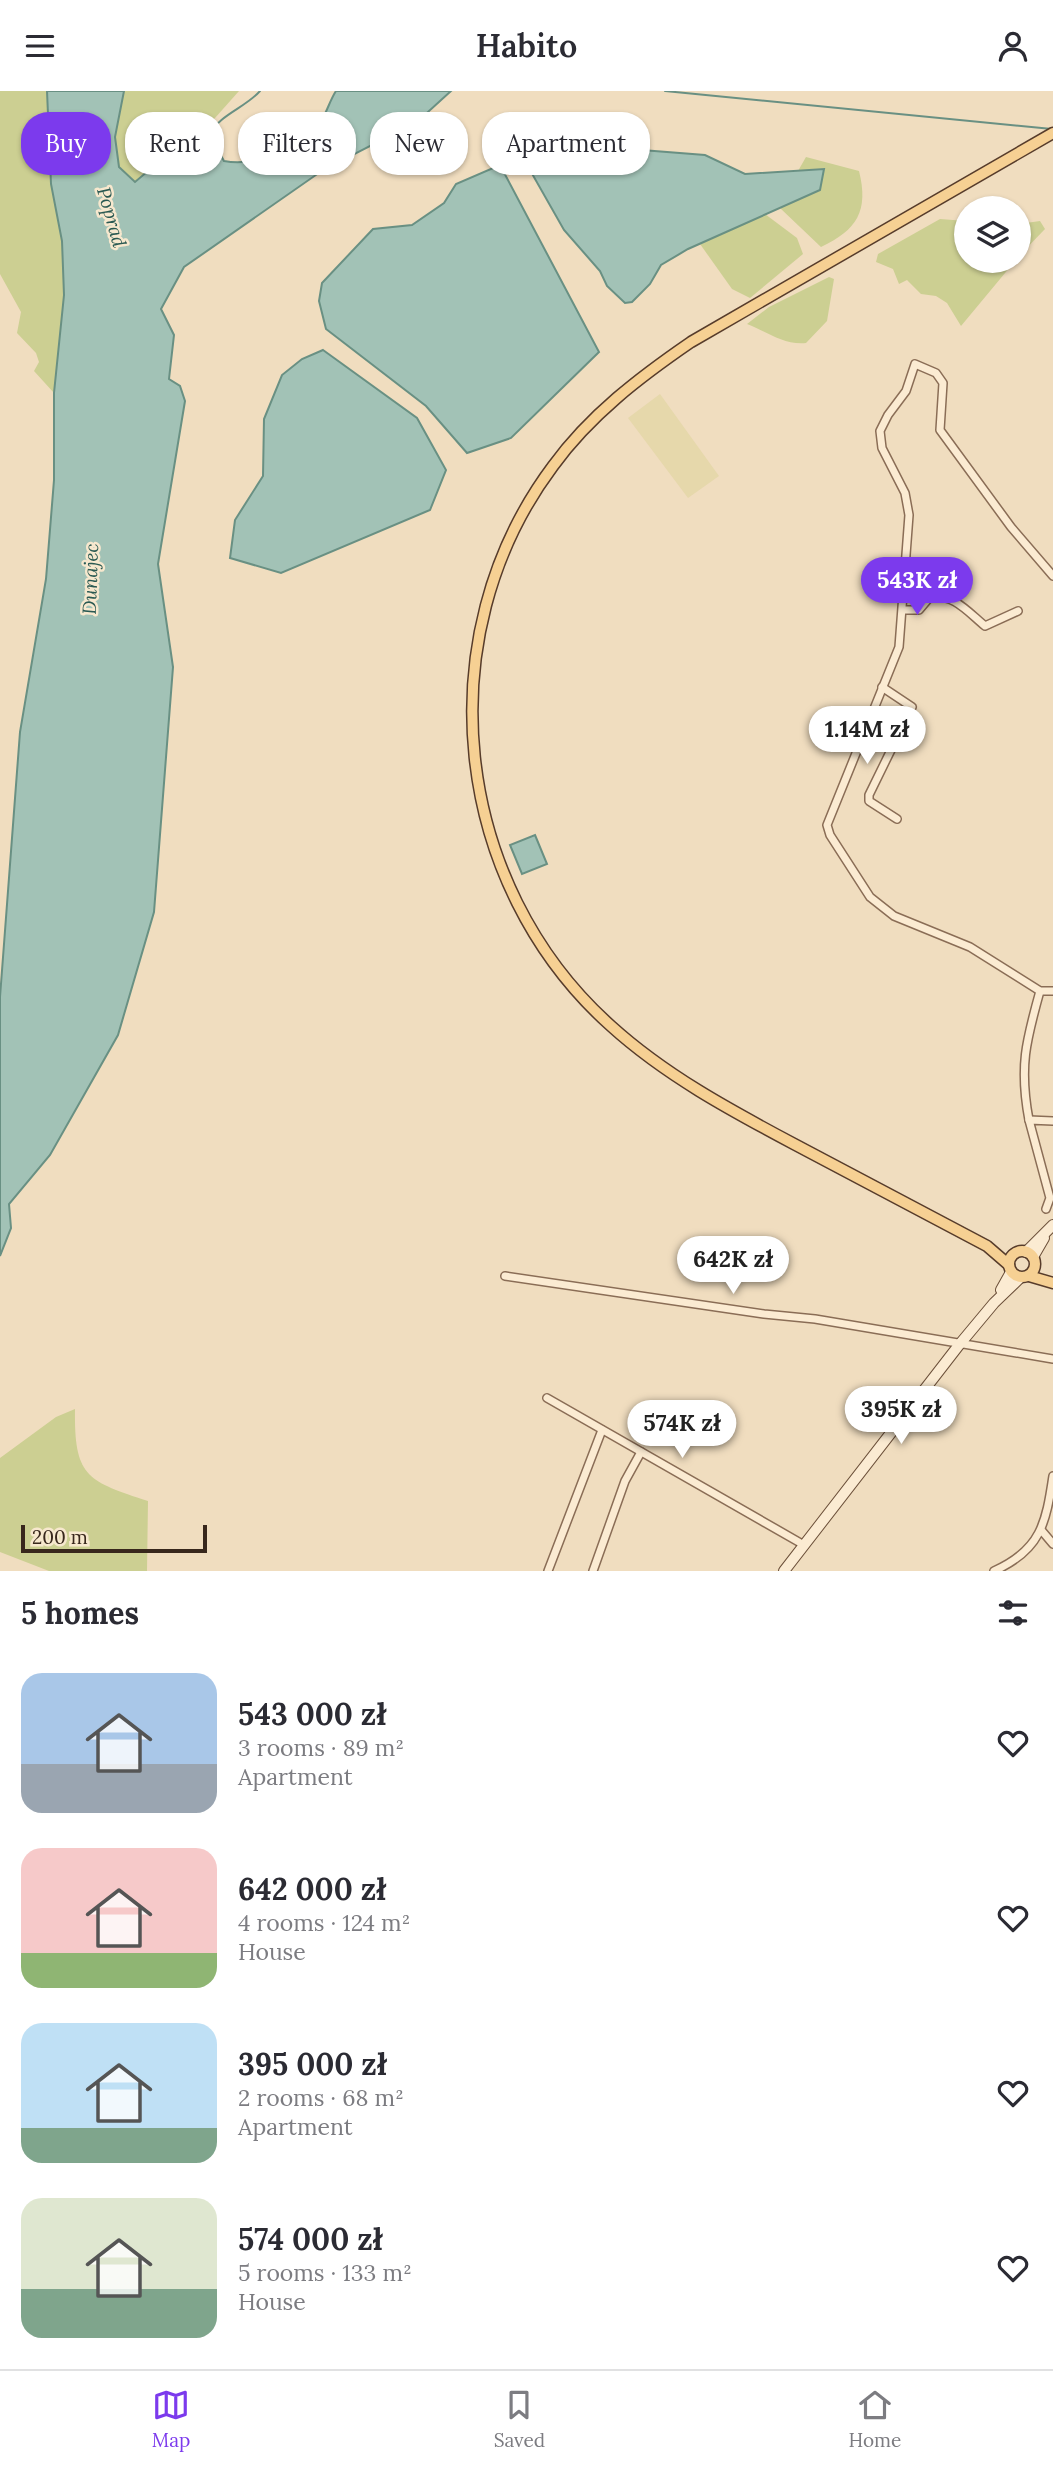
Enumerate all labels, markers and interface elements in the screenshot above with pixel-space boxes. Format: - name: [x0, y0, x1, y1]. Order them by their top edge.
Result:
- text: Habito: [476, 25, 577, 66]
- icon: menu: [21, 27, 59, 65]
- icon: person: [994, 27, 1032, 65]
- chip: Buy: [21, 112, 111, 175]
- chip: Rent: [125, 112, 224, 175]
- chip: Filters: [238, 112, 356, 175]
- chip: New: [370, 112, 468, 175]
- chip: Apartment: [482, 112, 650, 175]
- water label: Poprad: [92, 184, 132, 250]
- map controls: [954, 196, 1031, 273]
- button: layers: [954, 196, 1031, 273]
- water label: Dunajec: [77, 543, 103, 615]
- pin: 543K zł: [852, 557, 982, 617]
- text: 543K zł: [877, 565, 957, 594]
- pin: 1.14M zł: [795, 707, 939, 766]
- text: 1.14M zł: [825, 714, 909, 743]
- pin: 642K zł: [668, 1237, 798, 1296]
- text: 642K zł: [693, 1244, 773, 1273]
- pin: 395K zł: [836, 1387, 966, 1446]
- text: 395K zł: [861, 1394, 941, 1423]
- pin: 574K zł: [617, 1401, 747, 1460]
- text: 574K zł: [643, 1408, 721, 1437]
- scale bar: [21, 1522, 206, 1554]
- text: 200 m: [32, 1525, 88, 1549]
- text: 5 homes: [21, 1594, 139, 1632]
- icon: filters: [994, 1594, 1032, 1632]
- text: 543 000 zł: [238, 1695, 386, 1733]
- icon: home: [77, 1701, 161, 1785]
- icon: heart: [994, 1724, 1032, 1762]
- text: 3 rooms · 89 m²: [238, 1733, 404, 1762]
- text: Apartment: [238, 1762, 353, 1791]
- text: 642 000 zł: [238, 1870, 386, 1908]
- icon: home: [77, 1876, 161, 1960]
- icon: heart: [994, 1899, 1032, 1937]
- text: 4 rooms · 124 m²: [238, 1908, 410, 1937]
- text: House: [238, 1937, 306, 1966]
- text: 395 000 zł: [238, 2045, 387, 2083]
- icon: home: [77, 2051, 161, 2135]
- icon: heart: [994, 2074, 1032, 2112]
- text: 2 rooms · 68 m²: [238, 2083, 404, 2112]
- text: Apartment: [238, 2112, 353, 2141]
- text: 574 000 zł: [238, 2220, 383, 2258]
- icon: home: [77, 2226, 161, 2310]
- icon: heart: [994, 2249, 1032, 2287]
- text: 5 rooms · 133 m²: [238, 2258, 412, 2287]
- text: House: [238, 2287, 306, 2316]
- tab: Map: [152, 2386, 190, 2452]
- tab: Saved: [494, 2386, 545, 2452]
- tab: Home: [848, 2386, 901, 2452]

